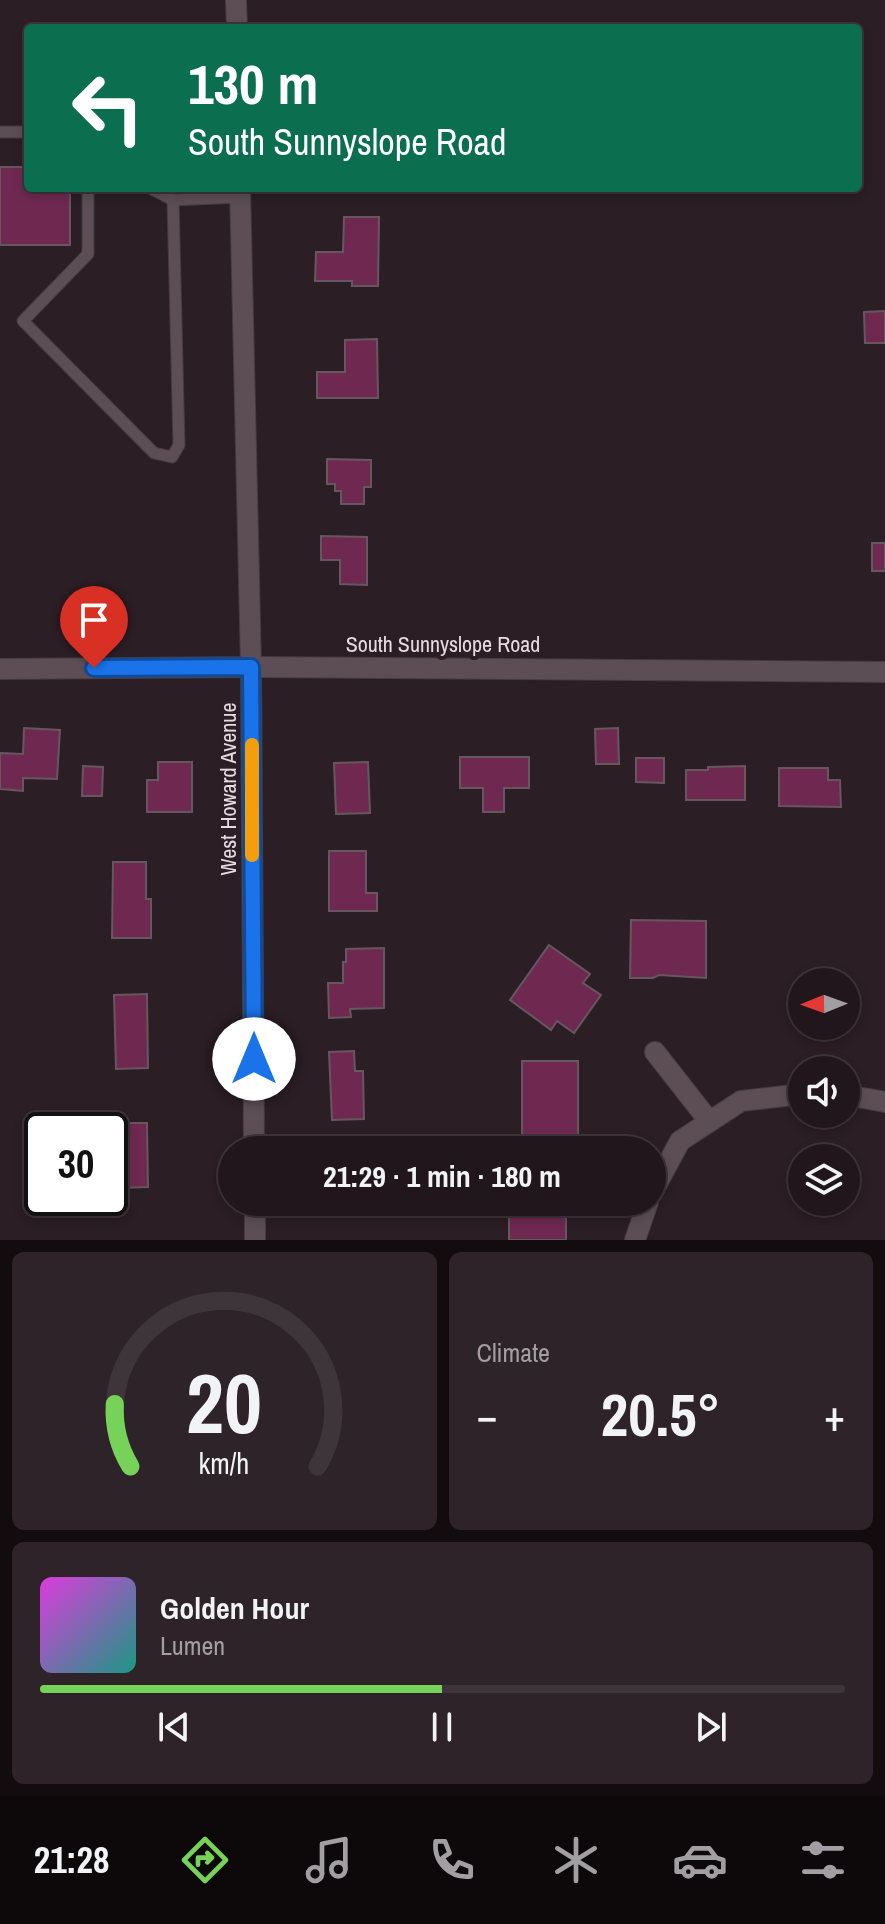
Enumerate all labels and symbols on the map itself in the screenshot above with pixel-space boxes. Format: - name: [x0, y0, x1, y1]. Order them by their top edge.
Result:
- pin: [60, 586, 128, 668]
- street label: South Sunnyslope Road: [346, 629, 540, 659]
- street label: West Howard Avenue: [213, 703, 243, 875]
- north arrow: [788, 968, 860, 1040]
- position arrow: [212, 1017, 296, 1101]
- speed limit sign: 30: [24, 1112, 128, 1216]

